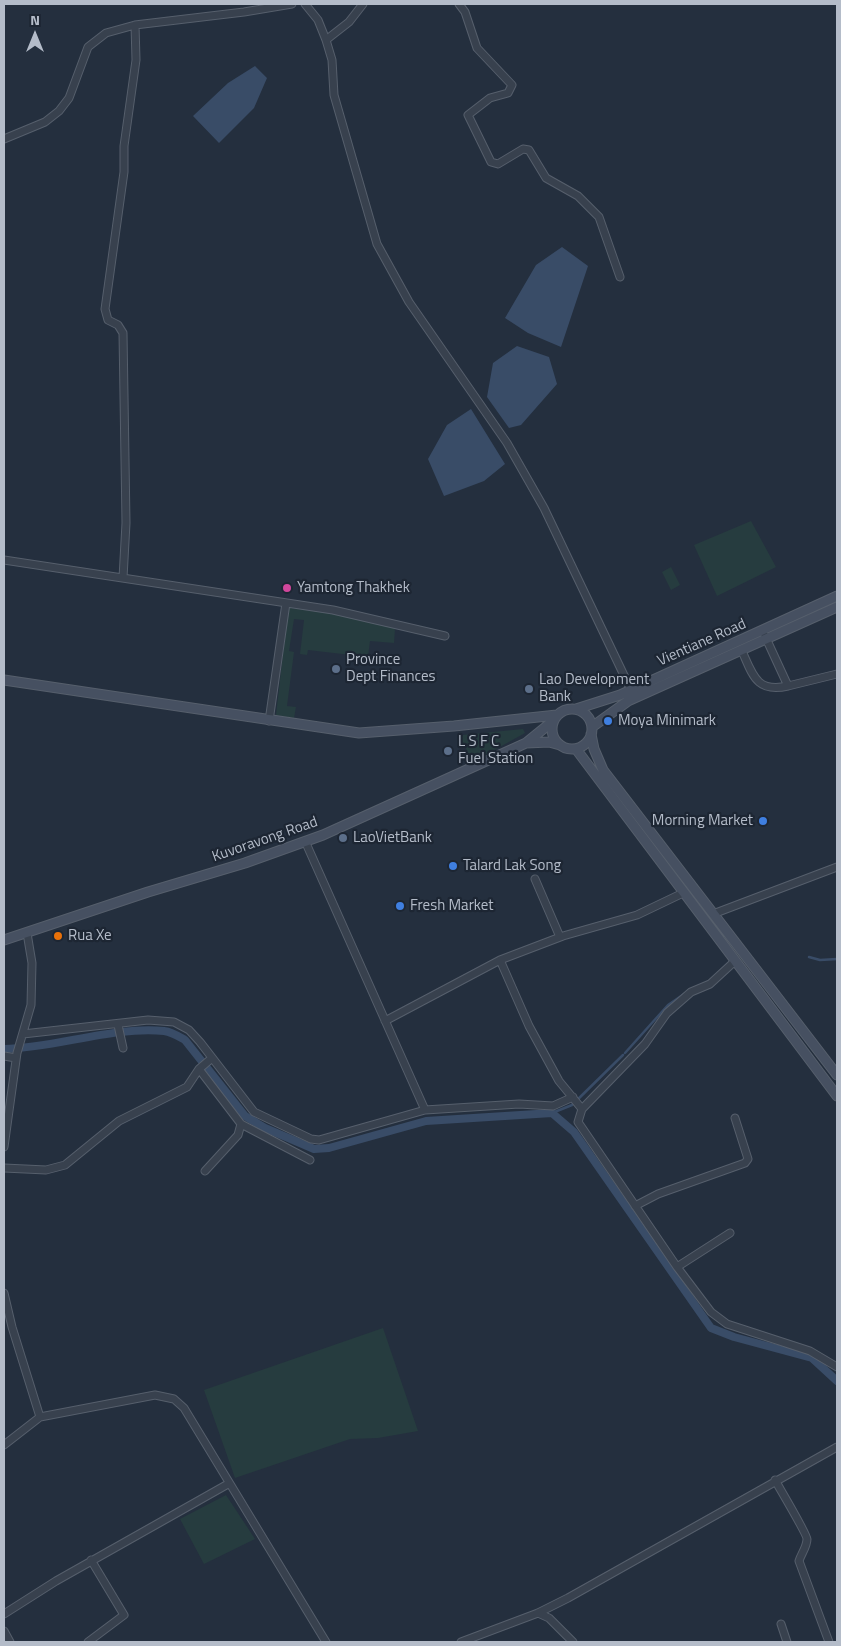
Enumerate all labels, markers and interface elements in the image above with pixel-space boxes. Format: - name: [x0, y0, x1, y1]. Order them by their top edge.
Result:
- text: N: [30, 9, 40, 30]
- north arrow: [10, 10, 60, 60]
- place label: Yamtong Thakhek: [297, 579, 410, 597]
- marker: Yamtong Thakhek: [281, 582, 293, 594]
- street label: Vientiane Road: [655, 615, 749, 671]
- place label: Province Dept Finances: [346, 651, 435, 686]
- marker: Province Dept Finances: [330, 663, 342, 675]
- place label: Lao Development Bank: [539, 671, 649, 706]
- marker: Lao Development Bank: [523, 683, 535, 695]
- place label: Moya Minimark: [618, 712, 716, 730]
- marker: Moya Minimark: [602, 715, 614, 727]
- place label: L S F C Fuel Station: [458, 733, 533, 768]
- marker: L S F C Fuel Station: [442, 745, 454, 757]
- place label: Morning Market: [652, 812, 753, 830]
- street label: Kuvoravong Road: [210, 814, 320, 866]
- marker: Morning Market: [757, 815, 769, 827]
- place label: LaoVietBank: [353, 829, 432, 847]
- marker: LaoVietBank: [337, 832, 349, 844]
- place label: Talard Lak Song: [463, 857, 561, 875]
- marker: Talard Lak Song: [447, 860, 459, 872]
- place label: Fresh Market: [410, 897, 494, 915]
- marker: Fresh Market: [394, 900, 406, 912]
- place label: Rua Xe: [68, 927, 112, 945]
- marker: Rua Xe: [52, 930, 64, 942]

